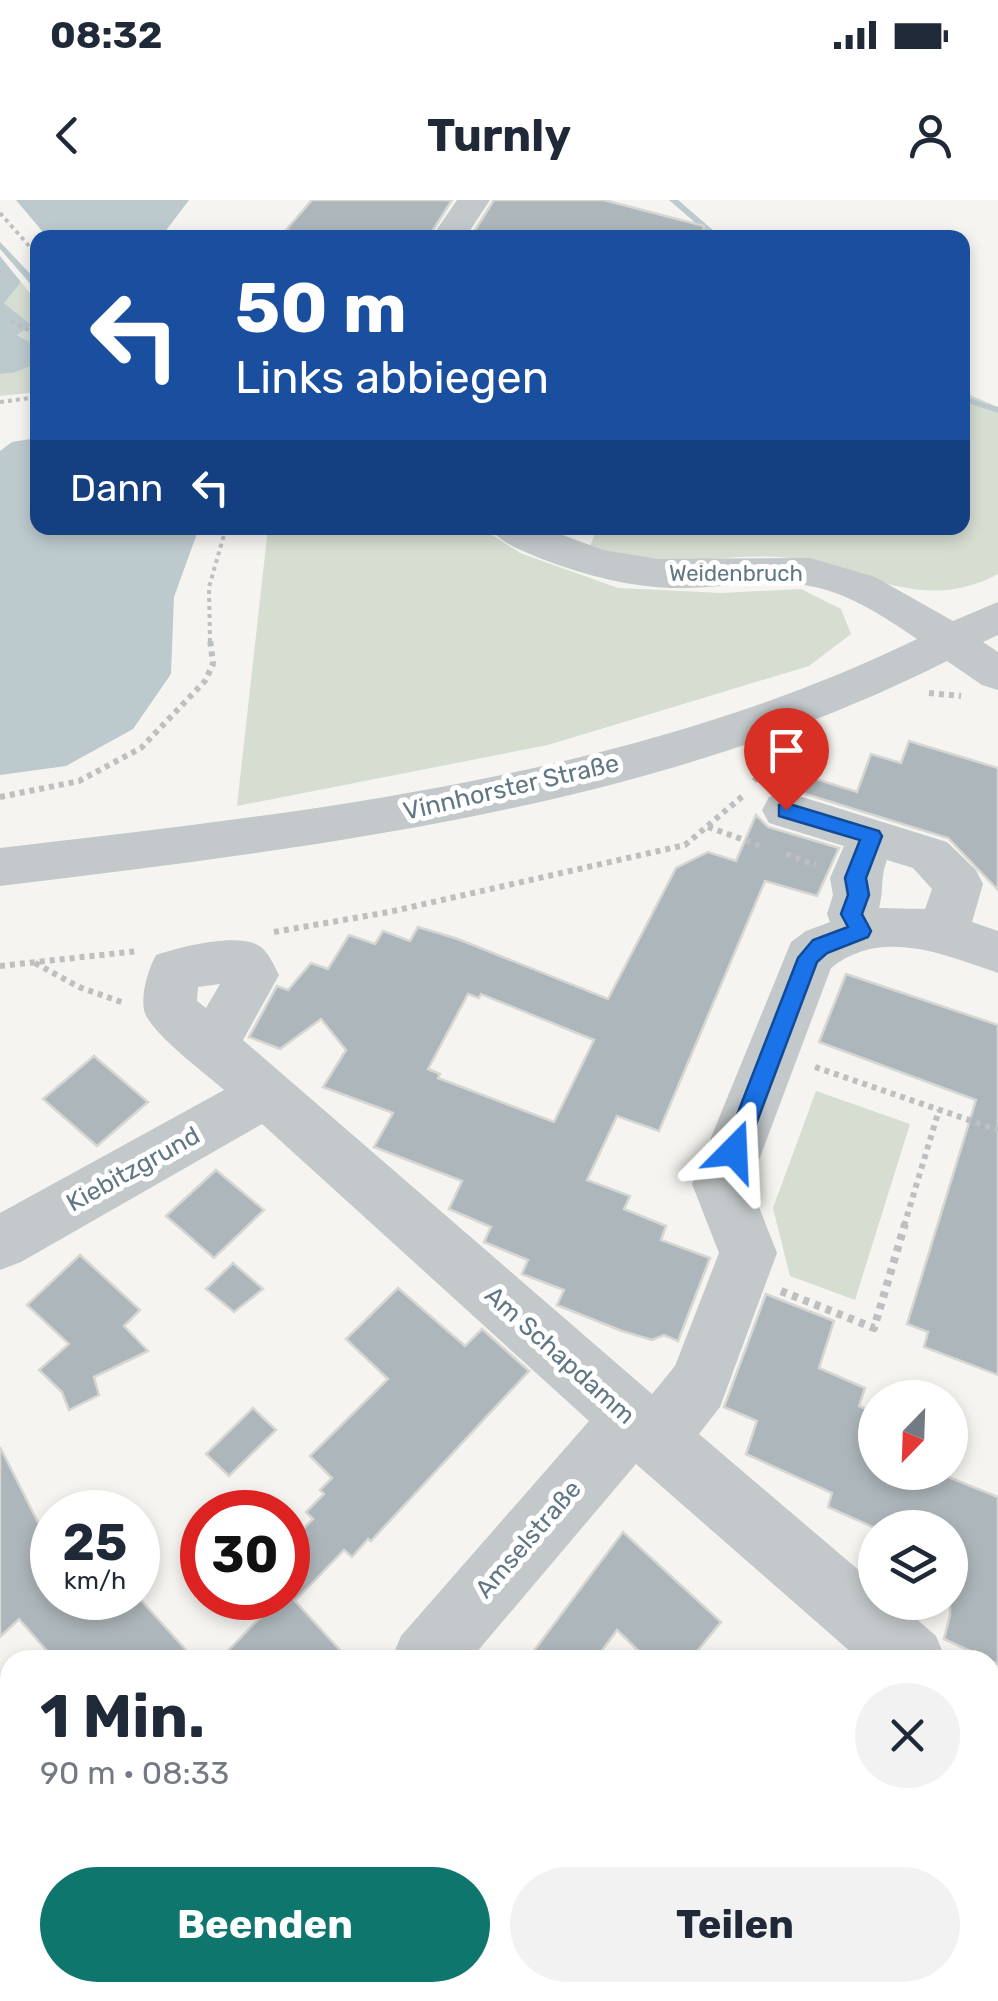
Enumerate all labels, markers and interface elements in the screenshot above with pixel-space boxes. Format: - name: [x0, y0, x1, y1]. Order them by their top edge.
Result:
- text: 08:32: [50, 12, 162, 58]
- icon: back: [40, 108, 95, 163]
- icon: person: [903, 108, 958, 163]
- text: Turnly: [427, 109, 571, 162]
- text: 50 m: [235, 267, 407, 350]
- icon: left: [70, 270, 200, 400]
- text: Links abbiegen: [235, 351, 549, 404]
- icon: left: [183, 460, 238, 515]
- text: Dann: [70, 465, 163, 511]
- street label: Weidenbruch: [669, 560, 803, 587]
- pin: [744, 708, 829, 811]
- icon: arrive: [759, 723, 814, 778]
- street label: Vinnhorster Straße: [400, 748, 622, 826]
- position arrow: [682, 1099, 786, 1203]
- street label: Kiebitzgrund: [61, 1120, 205, 1218]
- street label: Am Schapdamm: [479, 1280, 641, 1430]
- north arrow: [858, 1380, 968, 1490]
- map controls: [858, 1380, 968, 1620]
- street label: Amselstraße: [469, 1474, 587, 1604]
- speed limit sign: 30: [180, 1490, 310, 1620]
- button: layers: [858, 1510, 968, 1620]
- text: 25: [63, 1513, 127, 1573]
- text: km/h: [64, 1566, 126, 1595]
- text: 1 Min.: [40, 1681, 205, 1752]
- button: close: [855, 1683, 960, 1788]
- text: 90 m · 08:33: [40, 1754, 229, 1792]
- button: Beenden: [40, 1867, 490, 1982]
- button: Teilen: [510, 1867, 960, 1982]

